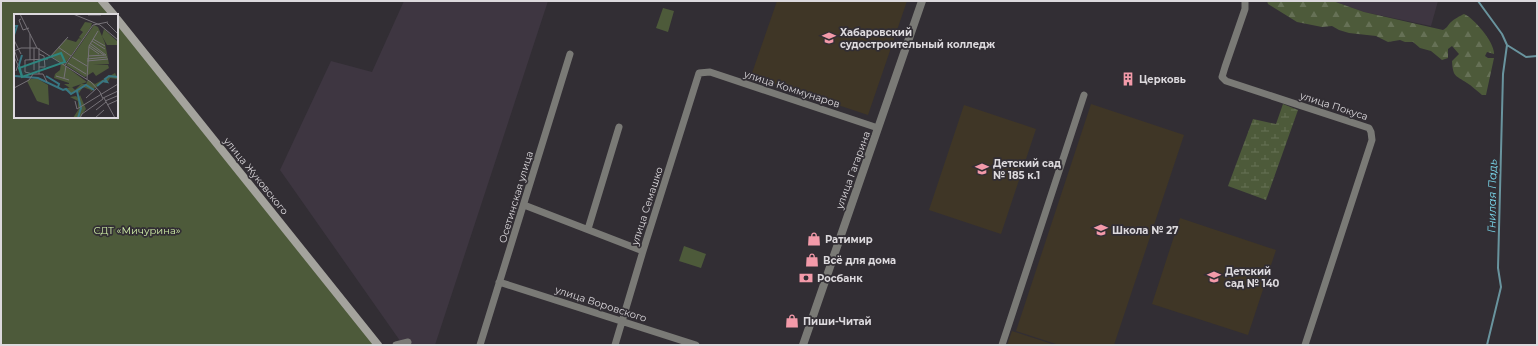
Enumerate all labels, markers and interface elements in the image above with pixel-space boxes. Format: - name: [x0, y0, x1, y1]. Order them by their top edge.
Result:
- inset map: [14, 14, 118, 118]
- place label: Хабаровский судостроительный колледж: [840, 26, 996, 51]
- school or university icon: Хабаровский судостроительный колледж: [821, 30, 837, 46]
- street label: улица Коммунаров: [741, 67, 842, 111]
- building icon: Церковь: [1120, 71, 1136, 87]
- place label: Церковь: [1139, 73, 1186, 86]
- street label: улица Покуса: [1297, 89, 1370, 123]
- street label: улица Гагарина: [833, 129, 873, 212]
- street label: улица Жуковского: [220, 134, 291, 217]
- street label: Осетинская улица: [496, 149, 536, 245]
- place label: Детский сад № 185 к.1: [993, 157, 1061, 182]
- water label: Гнилая Падь: [1484, 159, 1500, 233]
- school or university icon: Детский сад № 185 к.1: [974, 161, 990, 177]
- street label: улица Семашко: [628, 165, 666, 248]
- school or university icon: Школа № 27: [1093, 222, 1109, 238]
- park label: СДТ «Мичурина»: [93, 224, 181, 237]
- place label: Школа № 27: [1112, 224, 1178, 237]
- shop icon: Ратимир: [806, 231, 822, 247]
- place label: Ратимир: [825, 233, 873, 246]
- shop icon: Всё для дома: [804, 252, 820, 268]
- place label: Всё для дома: [823, 254, 896, 267]
- place label: Детский сад № 140: [1225, 265, 1280, 290]
- school or university icon: Детский сад № 140: [1206, 269, 1222, 285]
- bank icon: Росбанк: [798, 270, 814, 286]
- place label: Росбанк: [817, 272, 863, 285]
- street label: улица Воровского: [553, 283, 648, 325]
- shop icon: Пиши-Читай: [784, 313, 800, 329]
- place label: Пиши-Читай: [803, 315, 872, 328]

